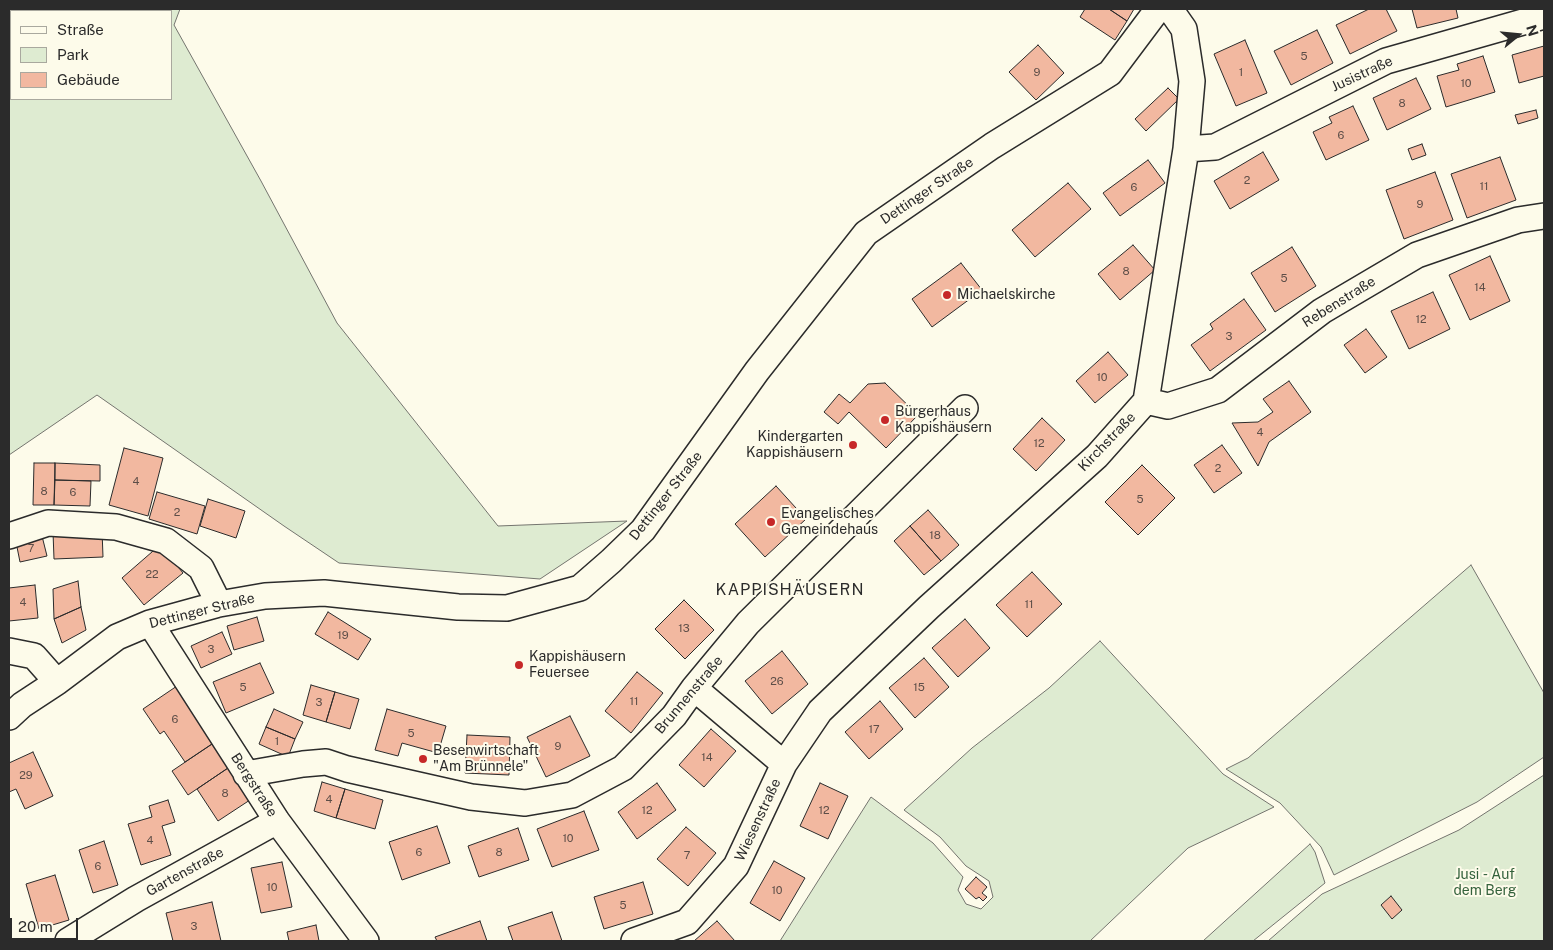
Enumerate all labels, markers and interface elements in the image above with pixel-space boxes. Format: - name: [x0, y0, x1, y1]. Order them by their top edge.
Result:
- legend: [10, 10, 172, 100]
- north arrow: [1493, 10, 1543, 60]
- text: Straße: [57, 21, 104, 38]
- text: N: [1523, 23, 1542, 38]
- text: Park: [57, 46, 89, 63]
- house number: 5: [1300, 50, 1308, 64]
- street label: Jusistraße: [1329, 53, 1395, 95]
- house number: 9: [1034, 66, 1040, 80]
- house number: 1: [1239, 66, 1243, 80]
- text: Gebäude: [57, 71, 120, 88]
- house number: 10: [1460, 77, 1472, 91]
- house number: 8: [1398, 97, 1406, 111]
- house number: 6: [1338, 129, 1344, 143]
- street label: Dettinger Straße: [877, 154, 977, 228]
- house number: 2: [1244, 174, 1250, 188]
- house number: 11: [1480, 180, 1488, 194]
- house number: 6: [1131, 181, 1137, 195]
- house number: 9: [1417, 198, 1423, 212]
- house number: 8: [1122, 265, 1130, 279]
- house number: 5: [1280, 272, 1288, 286]
- street label: Rebenstraße: [1299, 273, 1379, 331]
- house number: 14: [1474, 281, 1486, 295]
- place label: Michaelskirche: [957, 287, 1056, 303]
- marker: Michaelskirche: [941, 289, 953, 301]
- house number: 12: [1415, 313, 1427, 327]
- house number: 3: [1226, 330, 1232, 344]
- house number: 10: [1096, 371, 1108, 385]
- place label: Bürgerhaus Kappishäusern: [895, 404, 992, 437]
- street label: Kirchstraße: [1075, 409, 1139, 475]
- marker: Bürgerhaus Kappishäusern: [879, 414, 891, 426]
- house number: 4: [1257, 426, 1263, 440]
- place label: Kindergarten Kappishäusern: [746, 429, 843, 462]
- house number: 12: [1033, 437, 1045, 451]
- marker: Kindergarten Kappishäusern: [847, 439, 859, 451]
- street label: Dettinger Straße: [626, 448, 706, 544]
- house number: 2: [1215, 462, 1221, 476]
- house number: 4: [133, 475, 139, 489]
- house number: 8: [40, 485, 48, 499]
- house number: 6: [70, 486, 76, 500]
- house number: 5: [1136, 493, 1144, 507]
- house number: 2: [174, 506, 180, 520]
- place label: Evangelisches Gemeindehaus: [781, 506, 878, 538]
- marker: Evangelisches Gemeindehaus: [765, 516, 777, 528]
- house number: 18: [929, 529, 941, 543]
- house number: 7: [28, 542, 34, 556]
- house number: 22: [145, 568, 159, 582]
- district label: KAPPISHÄUSERN: [714, 580, 866, 600]
- street label: Dettinger Straße: [148, 590, 256, 632]
- house number: 4: [20, 596, 26, 610]
- house number: 11: [1025, 598, 1033, 612]
- house number: 13: [678, 622, 690, 636]
- house number: 19: [337, 629, 349, 643]
- house number: 3: [208, 643, 214, 657]
- place label: Kappishäusern Feuersee: [529, 649, 626, 682]
- street label: Brunnenstraße: [651, 653, 727, 737]
- marker: Kappishäusern Feuersee: [513, 659, 525, 671]
- house number: 26: [770, 675, 784, 689]
- house number: 5: [239, 681, 247, 695]
- house number: 15: [913, 681, 925, 695]
- house number: 11: [630, 695, 638, 709]
- house number: 3: [316, 696, 322, 710]
- house number: 6: [172, 713, 178, 727]
- house number: 17: [868, 723, 880, 737]
- house number: 5: [407, 727, 415, 741]
- house number: 1: [275, 735, 279, 749]
- house number: 9: [555, 740, 561, 754]
- place label: Besenwirtschaft "Am Brünnele": [433, 743, 539, 776]
- street label: Bergstraße: [227, 750, 281, 820]
- house number: 14: [701, 751, 713, 765]
- marker: Besenwirtschaft "Am Brünnele": [417, 753, 429, 765]
- house number: 29: [19, 769, 33, 783]
- street label: Wiesenstraße: [732, 776, 784, 864]
- house number: 8: [221, 787, 229, 801]
- house number: 4: [326, 793, 332, 807]
- house number: 12: [641, 804, 653, 818]
- house number: 12: [818, 804, 830, 818]
- house number: 10: [562, 832, 574, 846]
- house number: 4: [147, 834, 153, 848]
- street label: Gartenstraße: [143, 844, 227, 900]
- house number: 6: [416, 846, 422, 860]
- house number: 8: [495, 846, 503, 860]
- house number: 7: [684, 849, 690, 863]
- house number: 6: [95, 860, 101, 874]
- park label: Jusi - Auf dem Berg: [1453, 867, 1517, 900]
- house number: 10: [266, 881, 278, 895]
- house number: 10: [771, 884, 783, 898]
- house number: 5: [619, 899, 627, 913]
- scale bar: [12, 908, 80, 940]
- text: 20 m: [18, 918, 53, 935]
- house number: 3: [191, 920, 197, 934]

